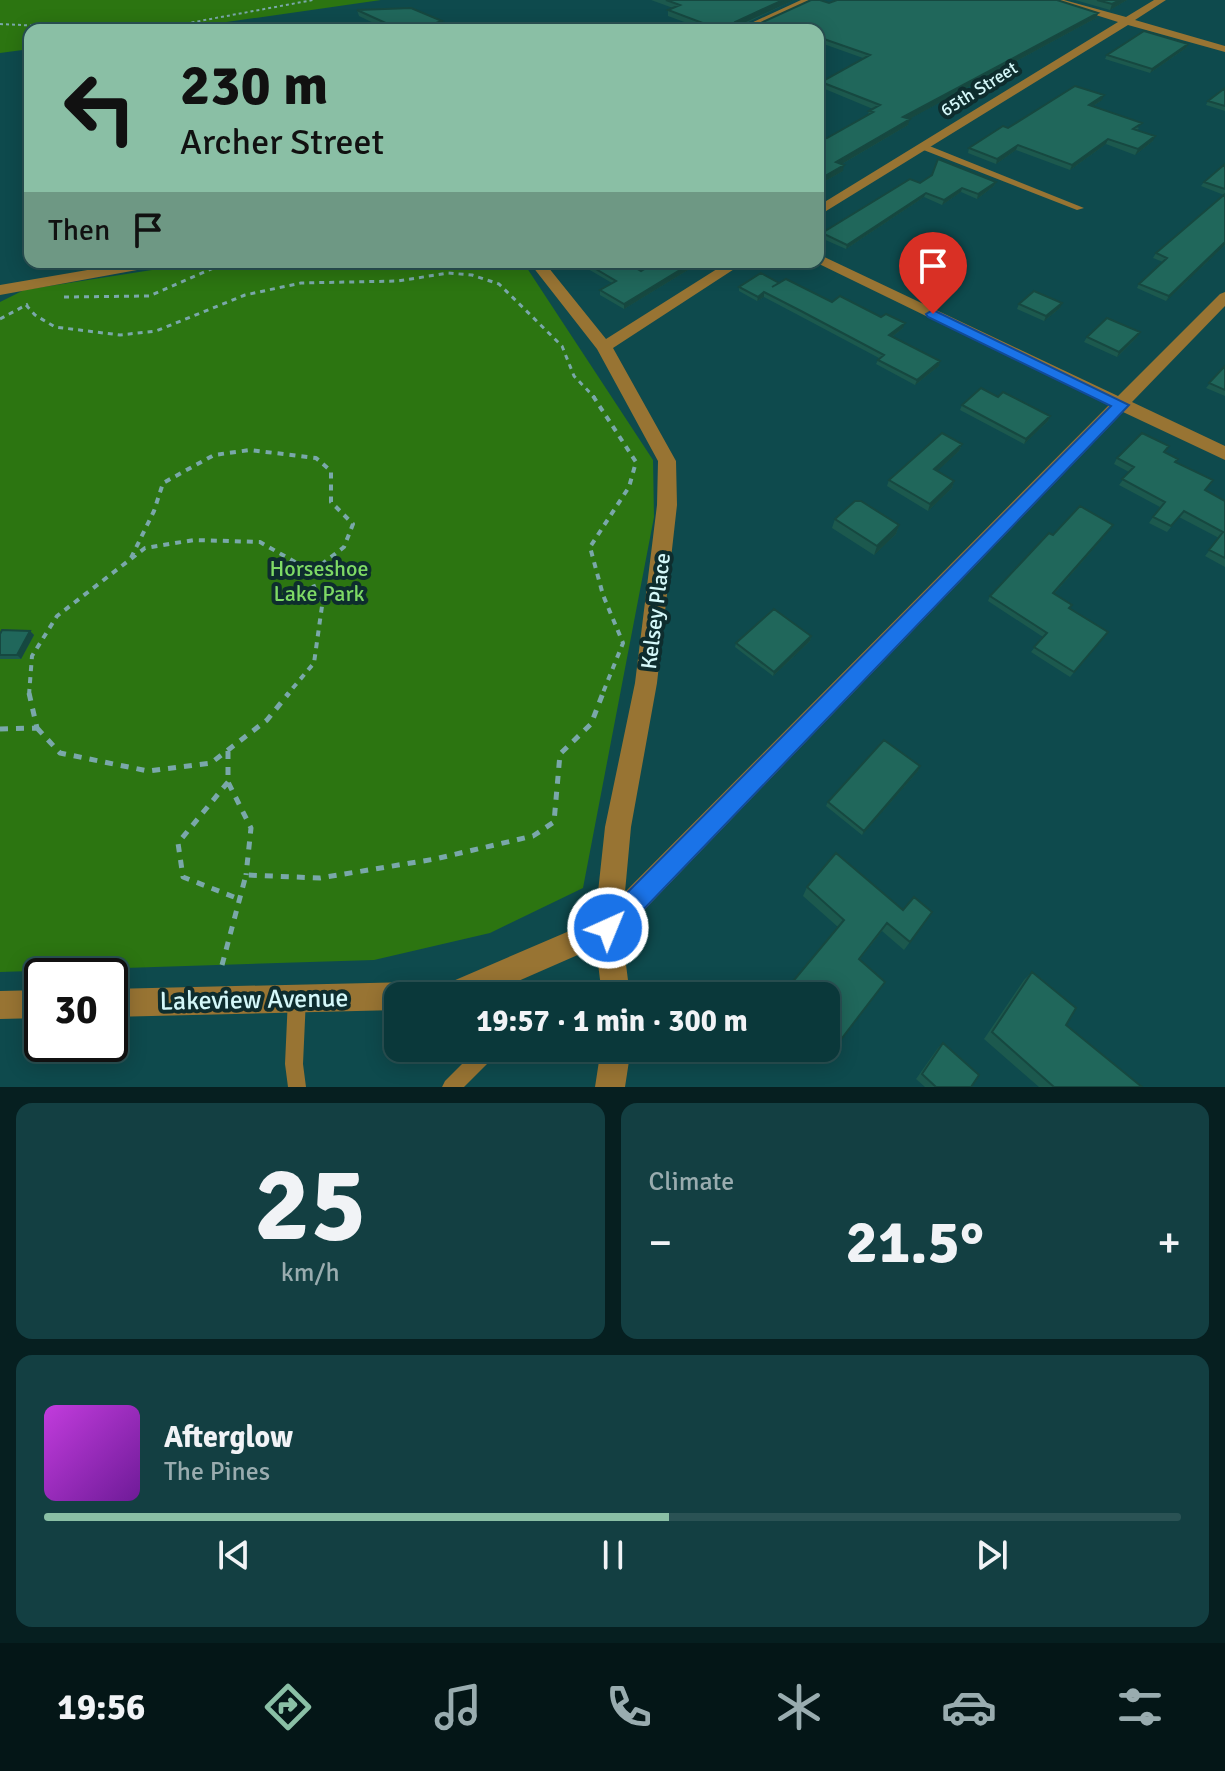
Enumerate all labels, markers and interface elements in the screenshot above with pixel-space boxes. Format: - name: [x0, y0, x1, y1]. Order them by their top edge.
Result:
- text: 230 m: [180, 51, 328, 120]
- icon: left: [48, 56, 152, 160]
- street label: 65th Street: [937, 57, 1021, 121]
- text: Archer Street: [180, 120, 384, 165]
- icon: arrive: [126, 208, 170, 252]
- text: Then: [48, 212, 110, 249]
- pin: [899, 232, 967, 314]
- icon: arrive: [911, 244, 955, 288]
- street label: Kelsey Place: [635, 551, 676, 671]
- park label: Horseshoe Lake Park: [269, 555, 369, 607]
- position arrow: [566, 886, 650, 970]
- speed limit sign: 30: [24, 958, 128, 1062]
- street label: Lakeview Avenue: [159, 982, 349, 1018]
- text: 19:57 · 1 min · 300 m: [476, 1003, 748, 1040]
- text: 25: [254, 1141, 366, 1269]
- text: Climate: [649, 1166, 734, 1198]
- text: 21.5°: [846, 1206, 984, 1280]
- text: −: [649, 1216, 672, 1270]
- text: +: [1157, 1216, 1181, 1270]
- text: km/h: [281, 1257, 340, 1289]
- text: Afterglow: [164, 1419, 293, 1456]
- text: The Pines: [164, 1456, 270, 1488]
- icon: previous: [212, 1533, 256, 1577]
- icon: pause: [591, 1533, 635, 1577]
- icon: next: [970, 1533, 1014, 1577]
- icon: directions: [260, 1679, 316, 1735]
- icon: music: [430, 1679, 486, 1735]
- icon: phone: [601, 1679, 657, 1735]
- icon: climate: [771, 1679, 827, 1735]
- icon: car: [941, 1679, 997, 1735]
- icon: filters: [1112, 1679, 1168, 1735]
- text: 19:56: [57, 1685, 146, 1730]

